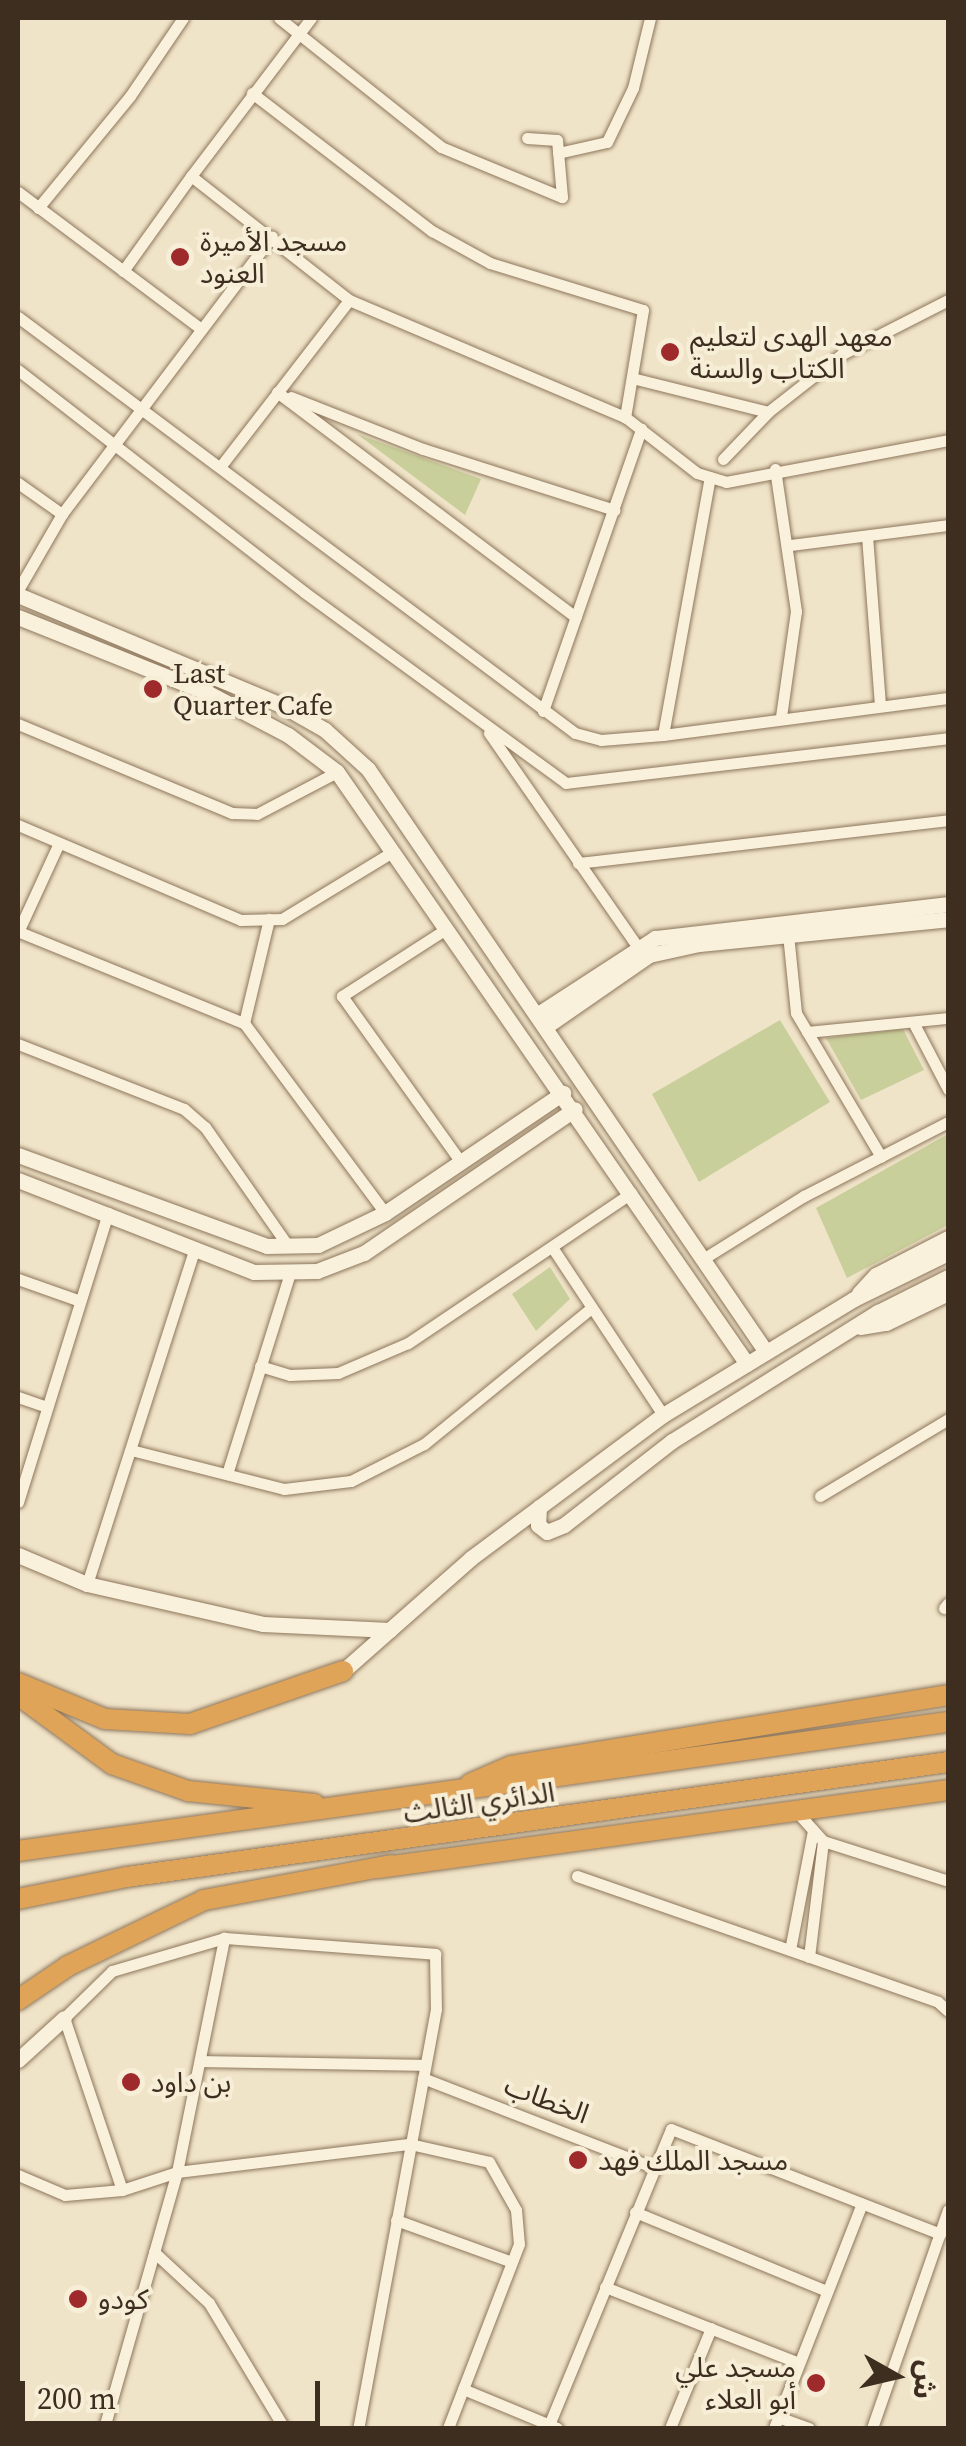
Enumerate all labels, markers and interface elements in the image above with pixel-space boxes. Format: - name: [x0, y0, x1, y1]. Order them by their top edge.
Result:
- place label: مسجد الأميرة العنود: [200, 224, 347, 290]
- marker: مسجد الأميرة العنود: [169, 246, 191, 268]
- place label: معهد الهدى لتعليم الكتاب والسنة: [690, 319, 893, 385]
- marker: معهد الهدى لتعليم الكتاب والسنة: [659, 341, 681, 363]
- place label: Last Quarter Cafe: [173, 656, 333, 722]
- marker: Last Quarter Cafe: [142, 678, 164, 700]
- street label: الدائري الثالث: [401, 1775, 557, 1829]
- place label: بن داود: [151, 2065, 231, 2099]
- street label: الخطاب: [500, 2068, 594, 2130]
- marker: بن داود: [120, 2071, 142, 2093]
- place label: مسجد الملك فهد: [598, 2143, 788, 2177]
- marker: مسجد الملك فهد: [567, 2149, 589, 2171]
- place label: كودو: [98, 2282, 149, 2316]
- marker: كودو: [67, 2288, 89, 2310]
- north arrow: [846, 2326, 946, 2426]
- place label: مسجد علي أبو العلاء: [675, 2350, 796, 2416]
- text: ش: [904, 2359, 947, 2402]
- scale bar: [25, 2361, 325, 2423]
- marker: مسجد علي أبو العلاء: [805, 2372, 827, 2394]
- text: 200 m: [37, 2378, 116, 2419]

